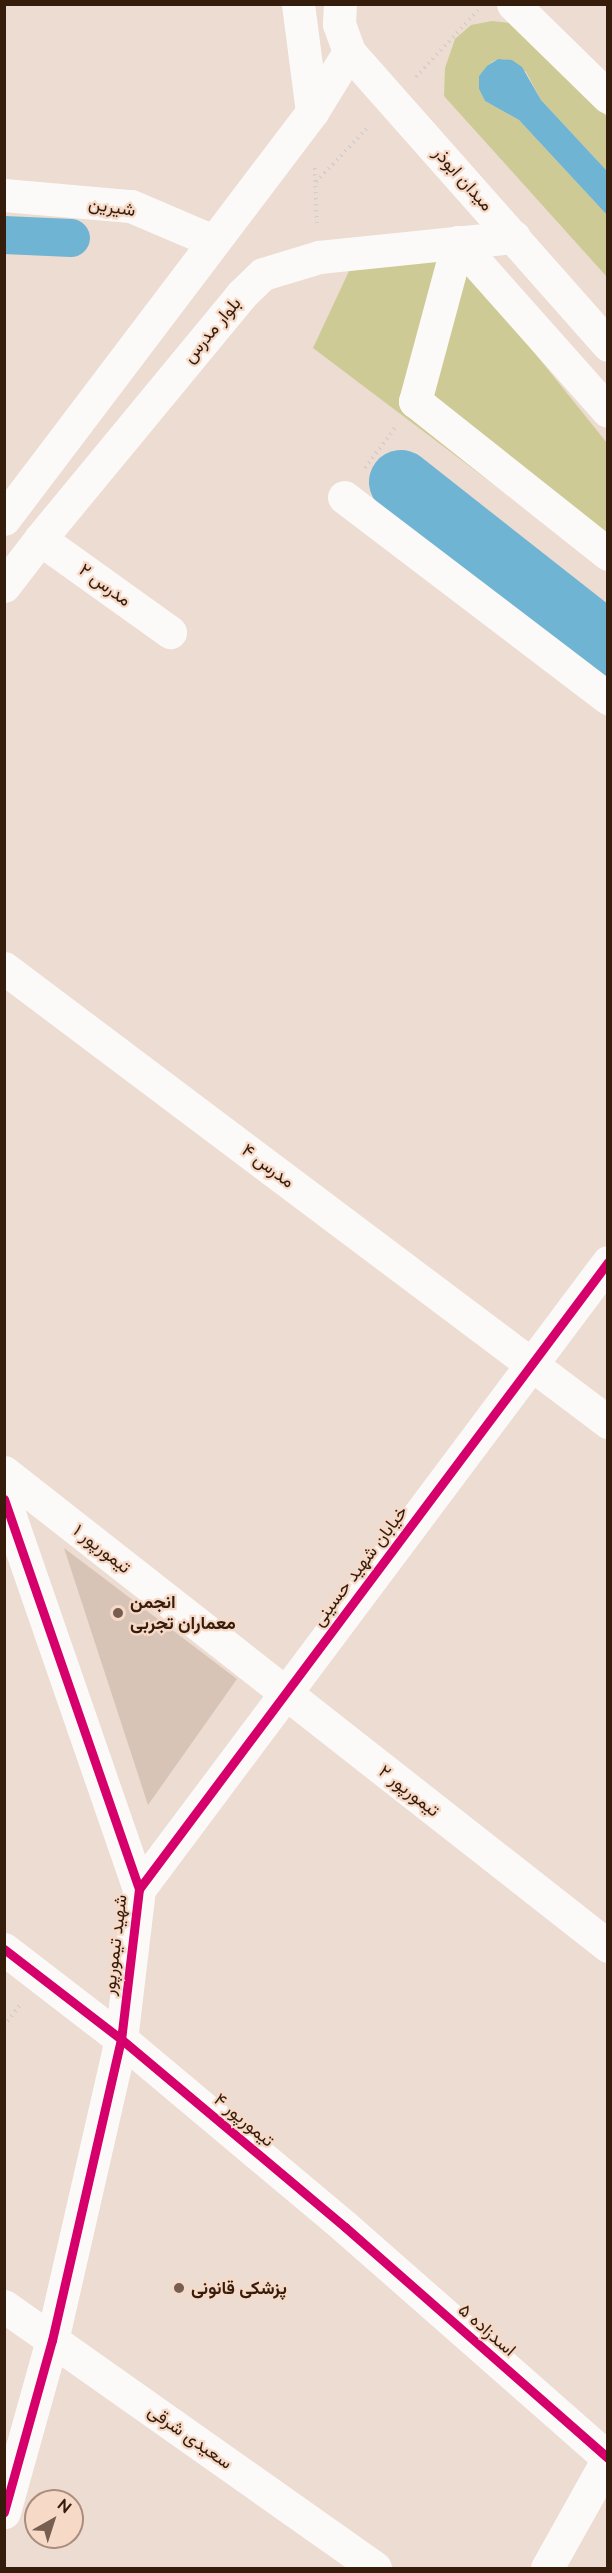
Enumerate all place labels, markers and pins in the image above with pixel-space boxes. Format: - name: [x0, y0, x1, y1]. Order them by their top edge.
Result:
- place label: انجمن معماران تجربی: [130, 1592, 236, 1634]
- marker: انجمن معماران تجربی: [111, 1606, 125, 1620]
- place label: پزشکی قانونی: [191, 2277, 287, 2299]
- marker: پزشکی قانونی: [172, 2281, 186, 2295]

